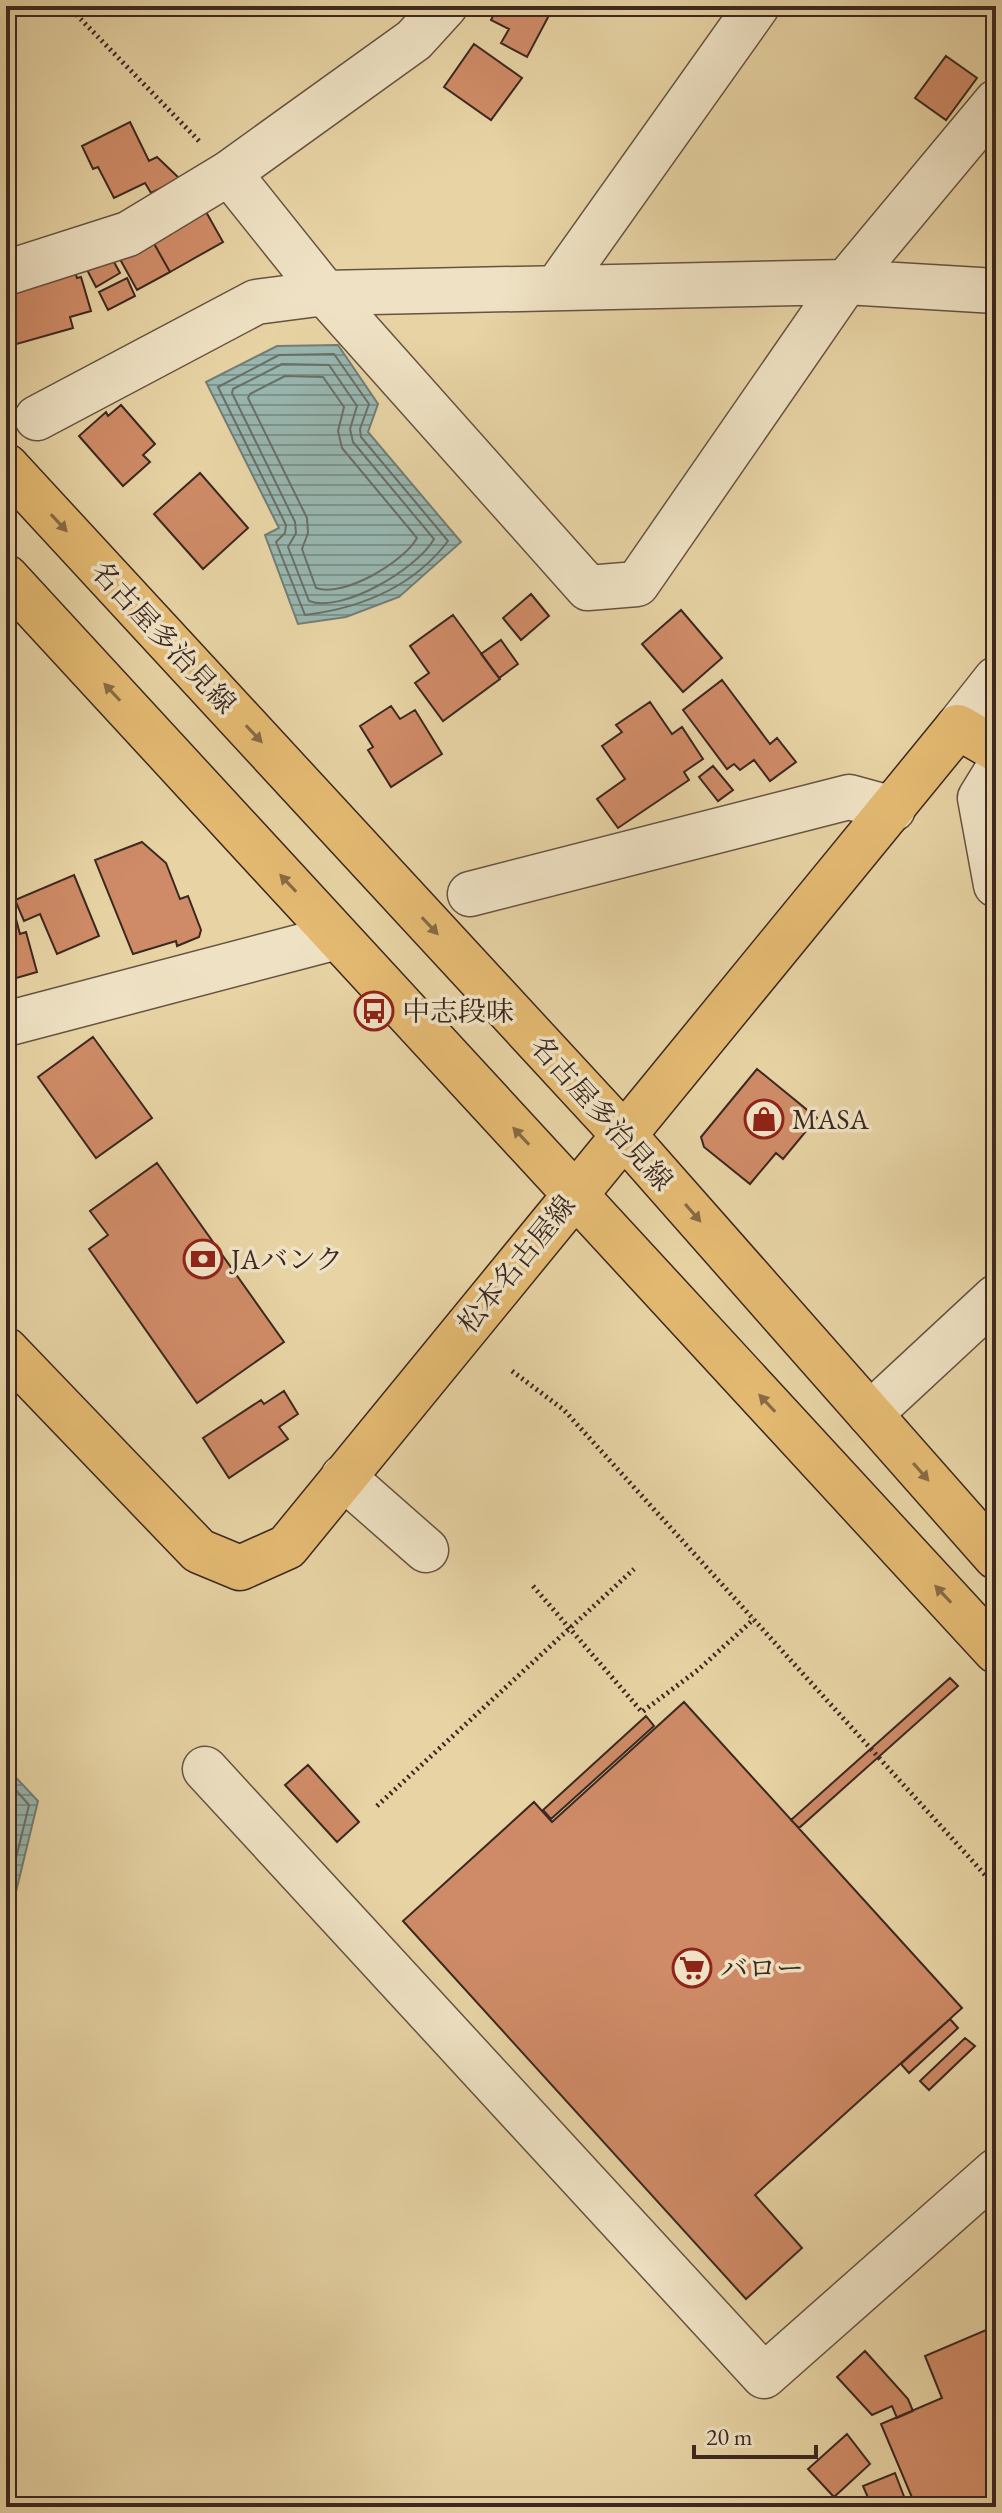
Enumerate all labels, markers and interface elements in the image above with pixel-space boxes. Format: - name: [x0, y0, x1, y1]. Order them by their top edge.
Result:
- one-way arrow: [49, 513, 67, 532]
- street label: 名古屋多治見線: [84, 553, 244, 721]
- one-way arrow: [103, 683, 121, 702]
- one-way arrow: [245, 725, 263, 744]
- one-way arrow: [279, 874, 297, 893]
- one-way arrow: [421, 916, 439, 935]
- bus stop icon: 中志段味: [353, 990, 395, 1032]
- place label: 中志段味: [402, 993, 514, 1029]
- street label: 名古屋多治見線: [523, 1028, 681, 1198]
- shop icon: MASA: [743, 1098, 785, 1140]
- place label: MASA: [792, 1101, 870, 1137]
- one-way arrow: [512, 1126, 530, 1146]
- street label: 松本名古屋線: [449, 1187, 583, 1341]
- one-way arrow: [683, 1204, 701, 1223]
- bank icon: JAバンク: [182, 1238, 224, 1280]
- place label: JAバンク: [229, 1241, 343, 1277]
- one-way arrow: [758, 1394, 776, 1413]
- one-way arrow: [912, 1462, 930, 1481]
- one-way arrow: [935, 1585, 953, 1604]
- supermarket icon: バロー: [671, 1947, 713, 1989]
- place label: バロー: [720, 1950, 804, 1986]
- scale bar: [694, 2409, 816, 2459]
- text: 20 m: [706, 2421, 753, 2452]

